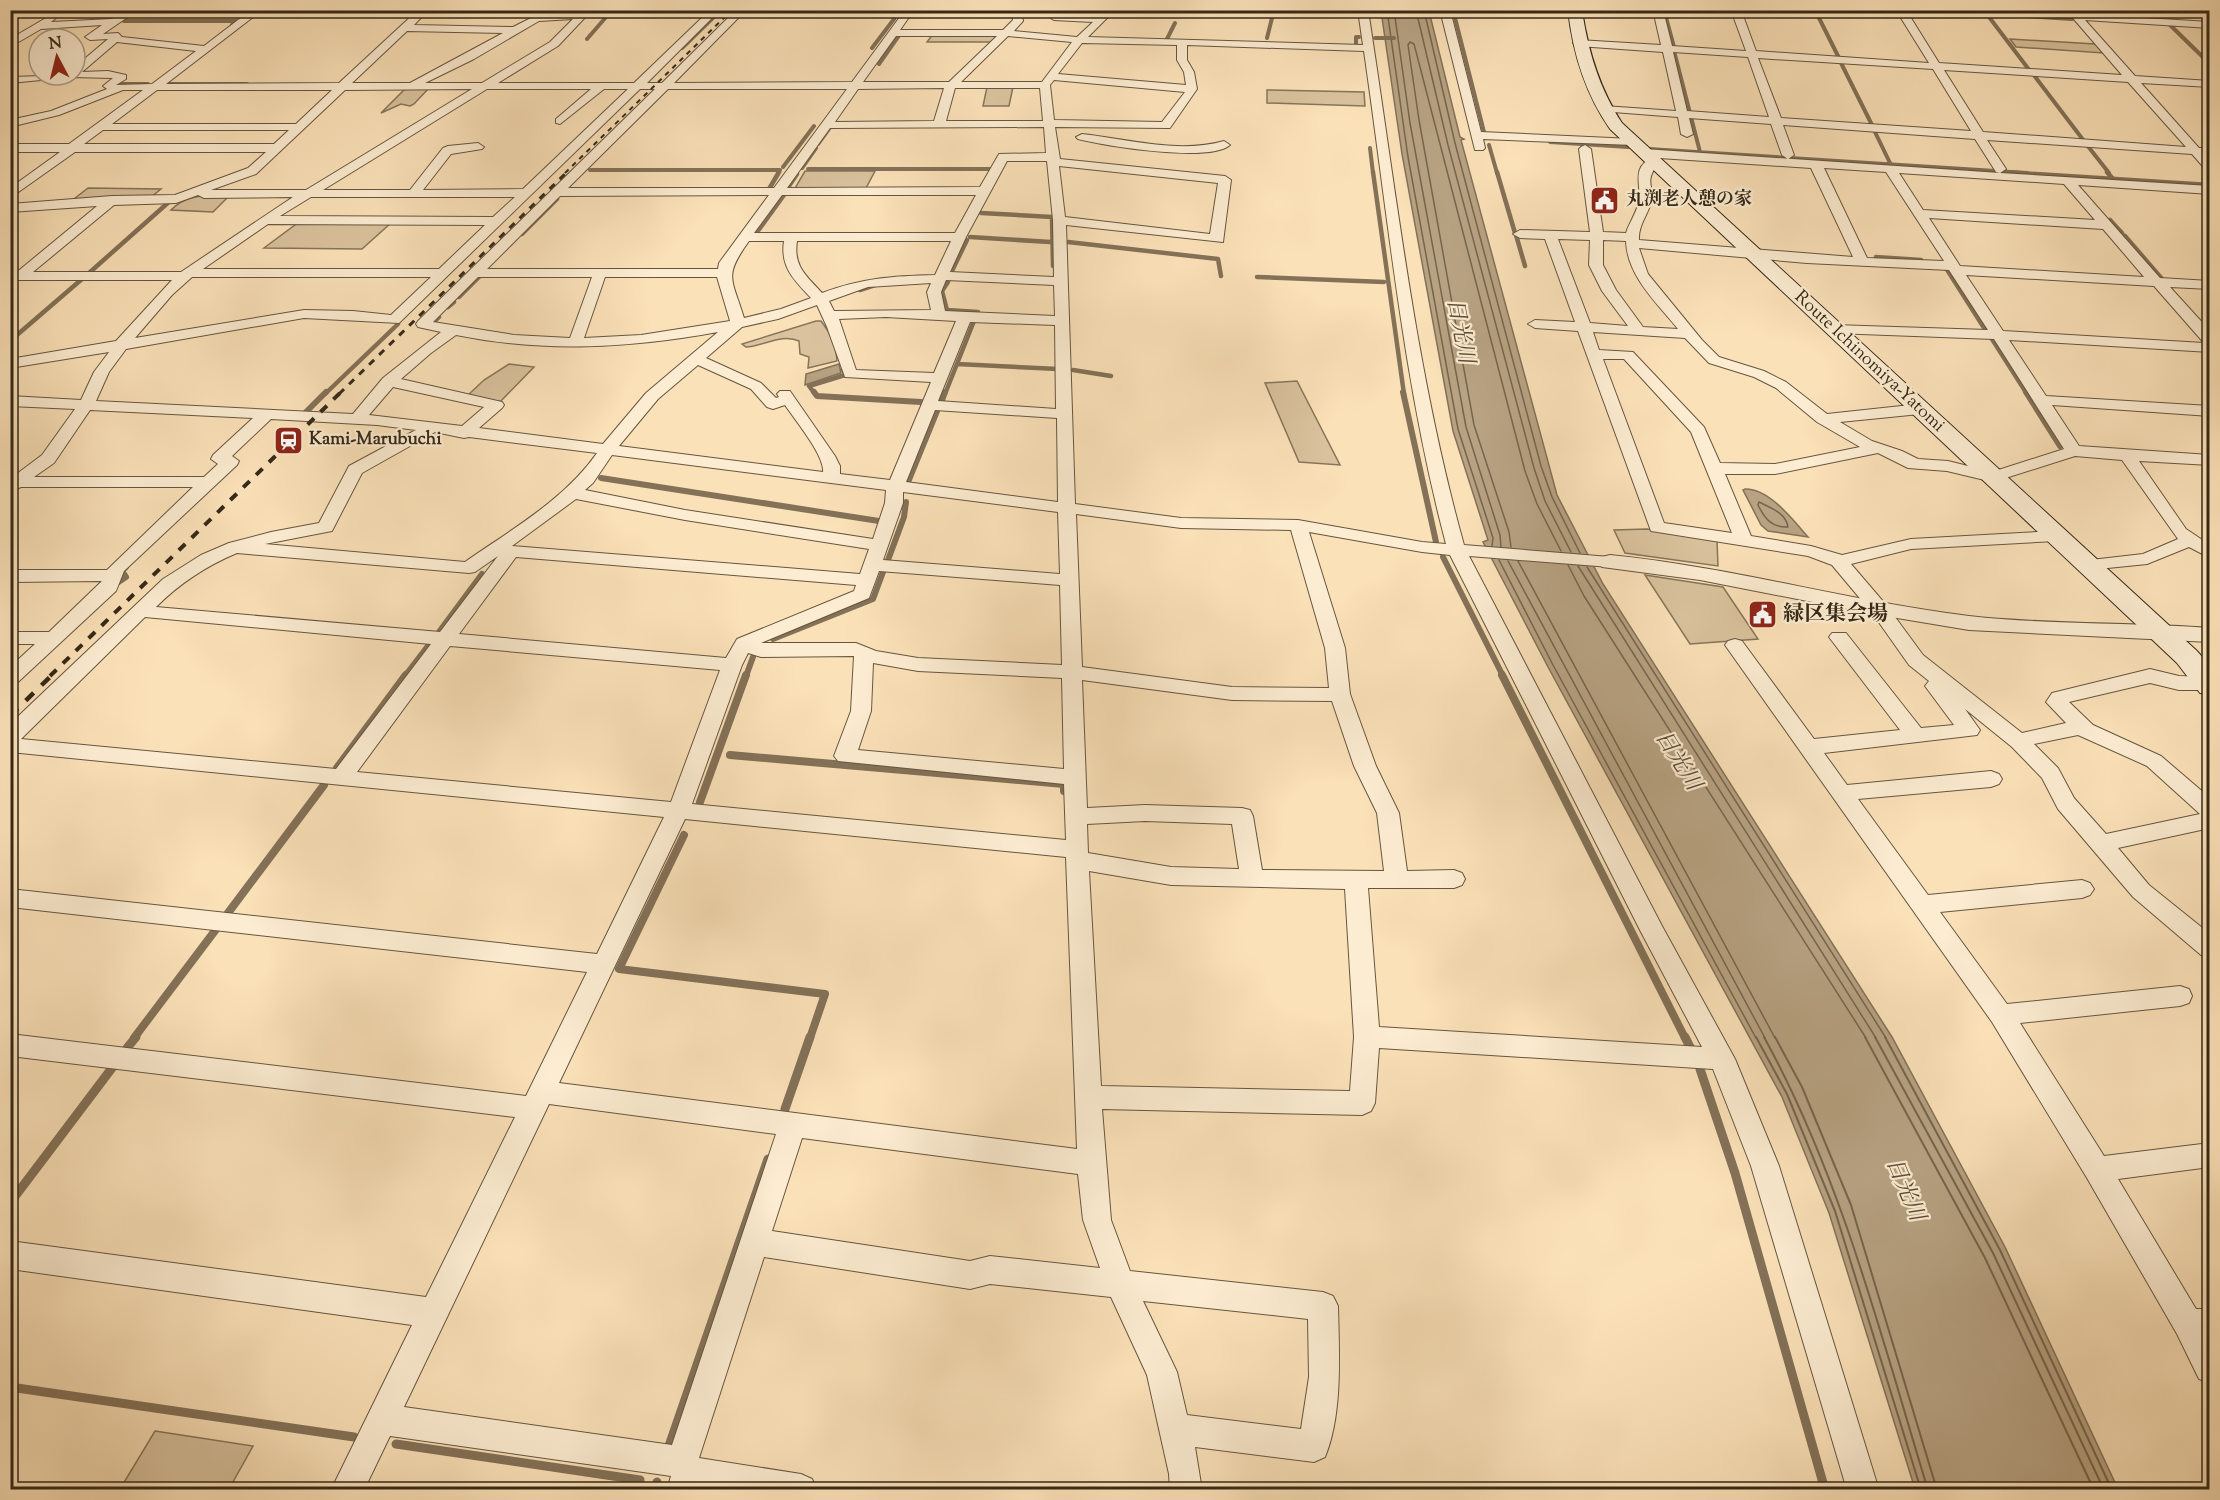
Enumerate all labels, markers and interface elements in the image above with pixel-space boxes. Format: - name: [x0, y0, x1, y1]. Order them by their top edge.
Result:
- north arrow: [27, 27, 87, 87]
- text: N: [48, 32, 63, 57]
- public building icon: 丸渕老人憩の家: [1589, 184, 1621, 216]
- place label: 丸渕老人憩の家: [1626, 187, 1752, 213]
- street label: Route Ichinomiya-Yatomi: [1788, 285, 1950, 439]
- water label: 日光川: [1437, 296, 1481, 368]
- station icon: Kami-Marubuchi: [272, 424, 304, 456]
- place label: Kami-Marubuchi: [309, 427, 442, 453]
- public building icon: 緑区集会場: [1746, 599, 1778, 631]
- place label: 緑区集会場: [1783, 600, 1888, 630]
- water label: 日光川: [1646, 725, 1709, 799]
- water label: 日光川: [1876, 1153, 1932, 1228]

